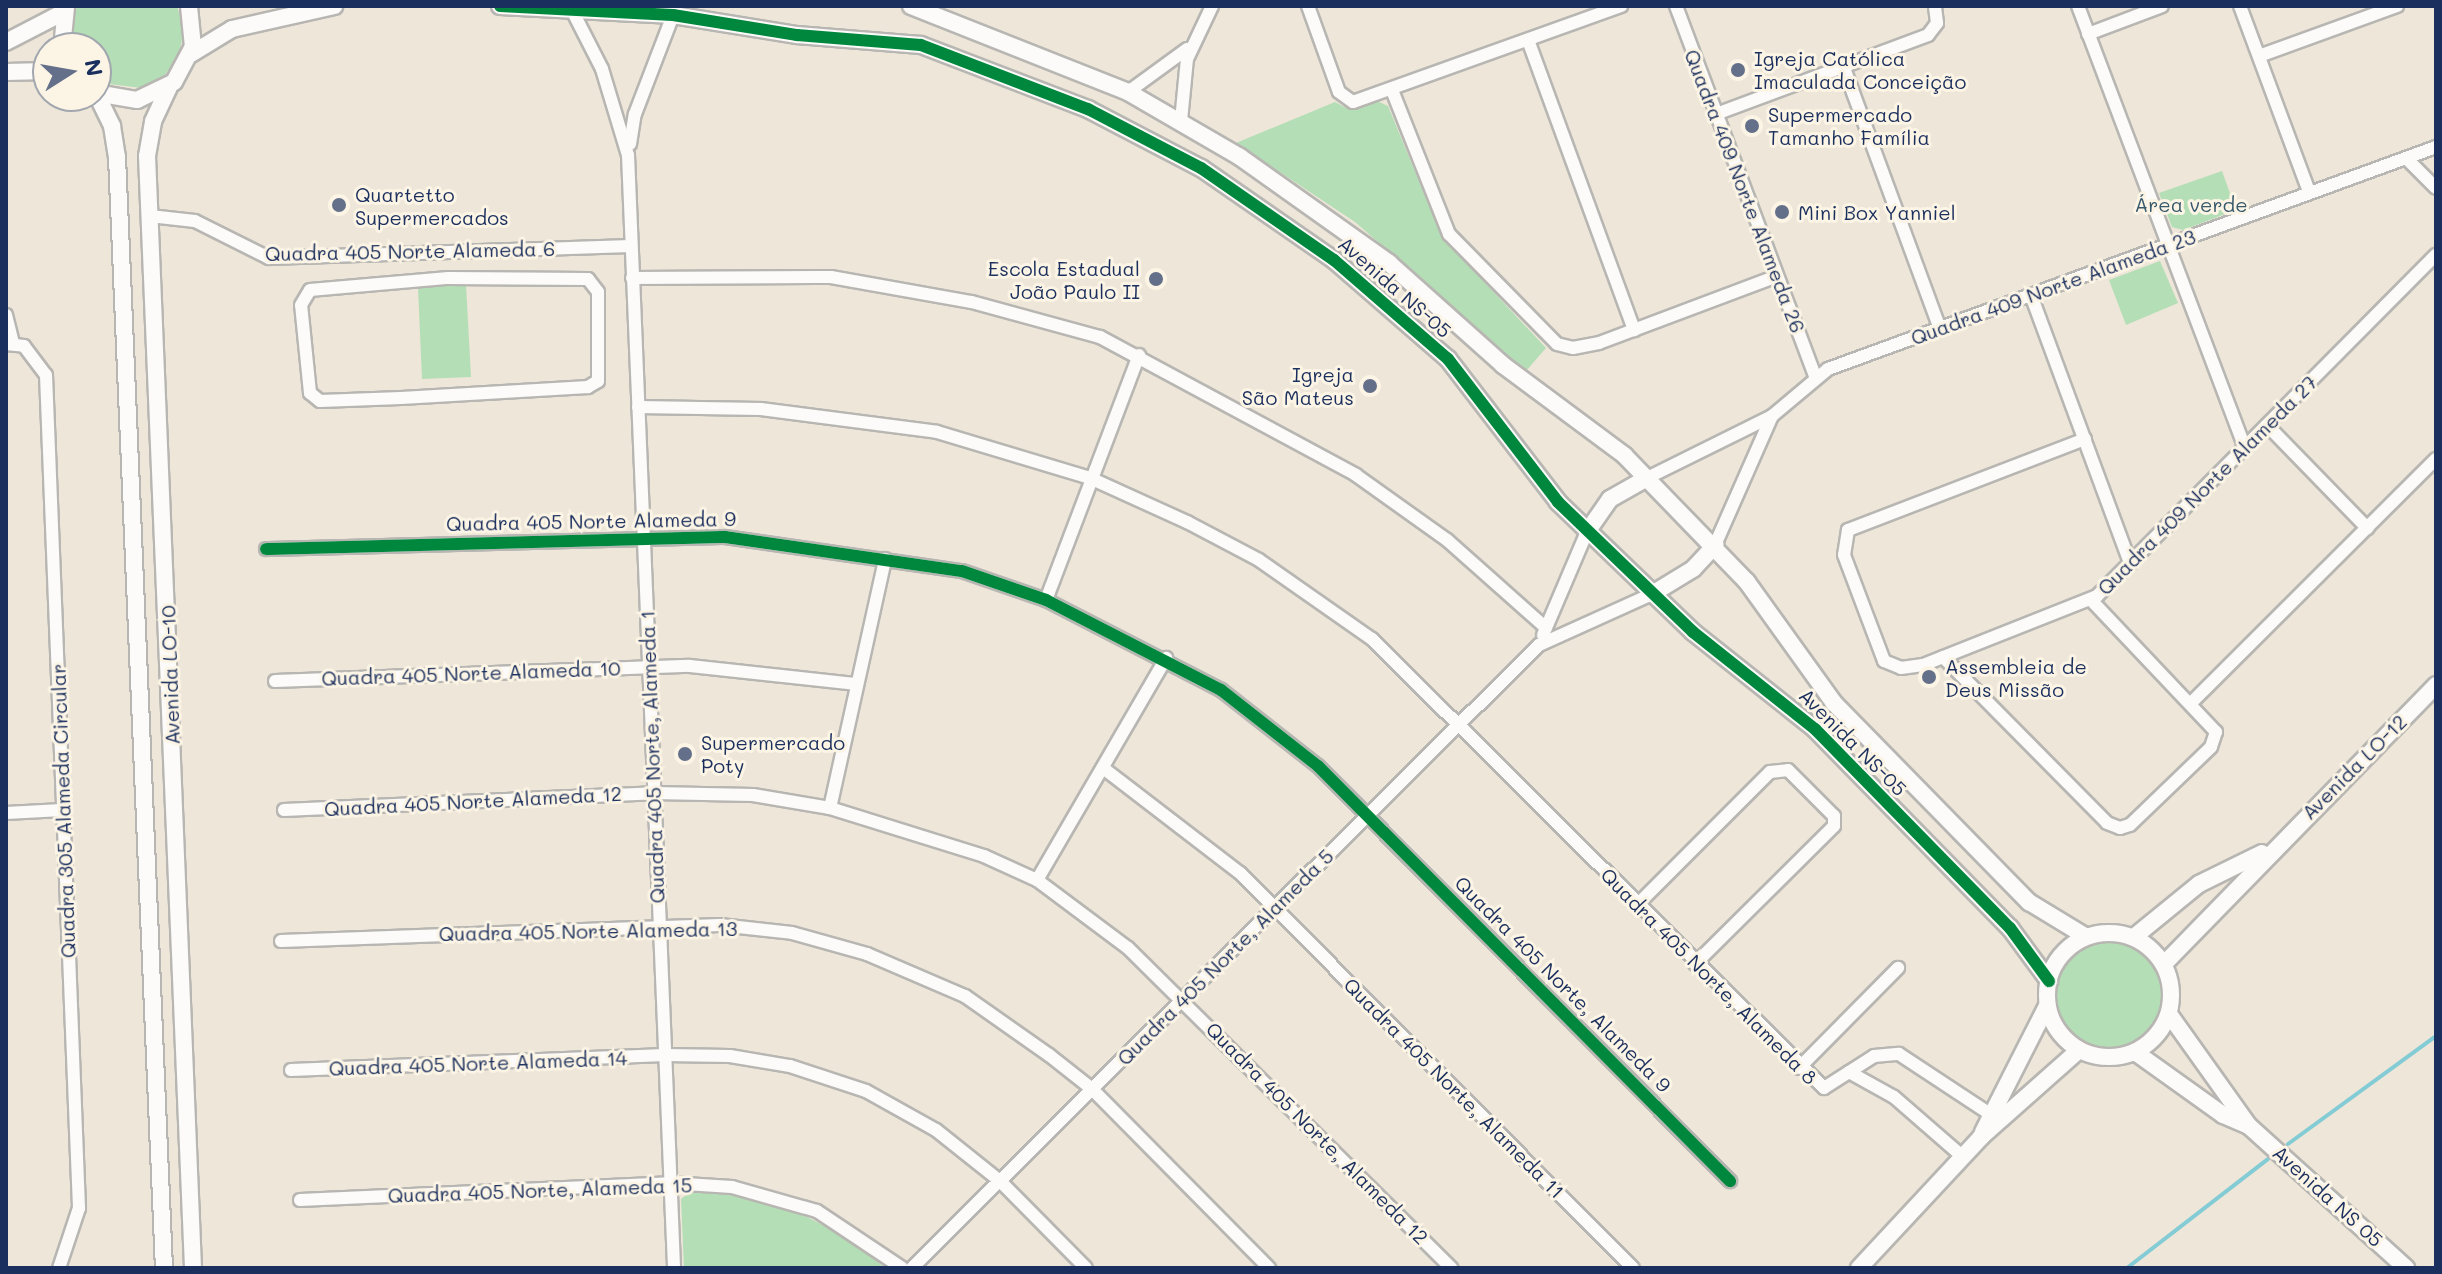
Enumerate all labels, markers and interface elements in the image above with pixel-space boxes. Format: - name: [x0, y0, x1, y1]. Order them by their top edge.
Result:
- north arrow: [32, 32, 112, 112]
- street label: Quadra 409 Norte Alameda 26: [1680, 46, 1810, 336]
- place label: Igreja Católica Imaculada Conceição: [1754, 46, 1966, 93]
- text: N: [78, 57, 110, 79]
- marker: Igreja Católica Imaculada Conceição: [1729, 61, 1747, 79]
- place label: Supermercado Tamanho Família: [1768, 102, 1930, 149]
- marker: Supermercado Tamanho Família: [1743, 117, 1761, 135]
- place label: Quartetto Supermercados: [355, 182, 509, 229]
- park label: Área verde: [2134, 192, 2248, 216]
- marker: Quartetto Supermercados: [330, 196, 348, 214]
- place label: Mini Box Yanniel: [1798, 200, 1956, 224]
- marker: Mini Box Yanniel: [1773, 203, 1791, 221]
- street label: Quadra 409 Norte Alameda 23: [1907, 224, 2199, 350]
- street label: Avenida NS-05: [1334, 231, 1456, 343]
- street label: Quadra 405 Norte Alameda 6: [265, 236, 555, 266]
- place label: Escola Estadual João Paulo II: [988, 256, 1140, 303]
- marker: Escola Estadual João Paulo II: [1147, 270, 1165, 288]
- place label: Igreja São Mateus: [1242, 362, 1354, 409]
- street label: Quadra 409 Norte Alameda 27: [2092, 370, 2322, 600]
- marker: Igreja São Mateus: [1361, 377, 1379, 395]
- street label: Quadra 405 Norte Alameda 9: [446, 506, 736, 536]
- street label: Avenida LO-10: [156, 605, 184, 745]
- street label: Quadra 405 Norte, Alameda 1: [635, 610, 669, 904]
- place label: Assembleia de Deus Missão: [1945, 654, 2087, 701]
- street label: Quadra 405 Norte Alameda 10: [321, 656, 621, 690]
- street label: Quadra 305 Alameda Circular: [46, 663, 80, 959]
- marker: Assembleia de Deus Missão: [1920, 668, 1938, 686]
- street label: Avenida NS-05: [1794, 683, 1912, 801]
- street label: Avenida LO-12: [2297, 710, 2411, 824]
- place label: Supermercado Poty: [701, 730, 845, 777]
- marker: Supermercado Poty: [676, 745, 694, 763]
- street label: Quadra 405 Norte Alameda 12: [323, 781, 623, 821]
- street label: Quadra 405 Norte, Alameda 5: [1112, 844, 1338, 1070]
- street label: Quadra 405 Norte, Alameda 8: [1596, 863, 1822, 1089]
- street label: Quadra 405 Norte, Alameda 9: [1450, 871, 1676, 1097]
- street label: Quadra 405 Norte Alameda 13: [438, 916, 738, 946]
- street label: Quadra 405 Norte, Alameda 11: [1339, 973, 1569, 1203]
- street label: Quadra 405 Norte, Alameda 12: [1201, 1017, 1433, 1249]
- street label: Quadra 405 Norte Alameda 14: [328, 1046, 628, 1080]
- street label: Avenida NS 05: [2268, 1140, 2388, 1252]
- street label: Quadra 405 Norte, Alameda 15: [387, 1173, 693, 1207]

